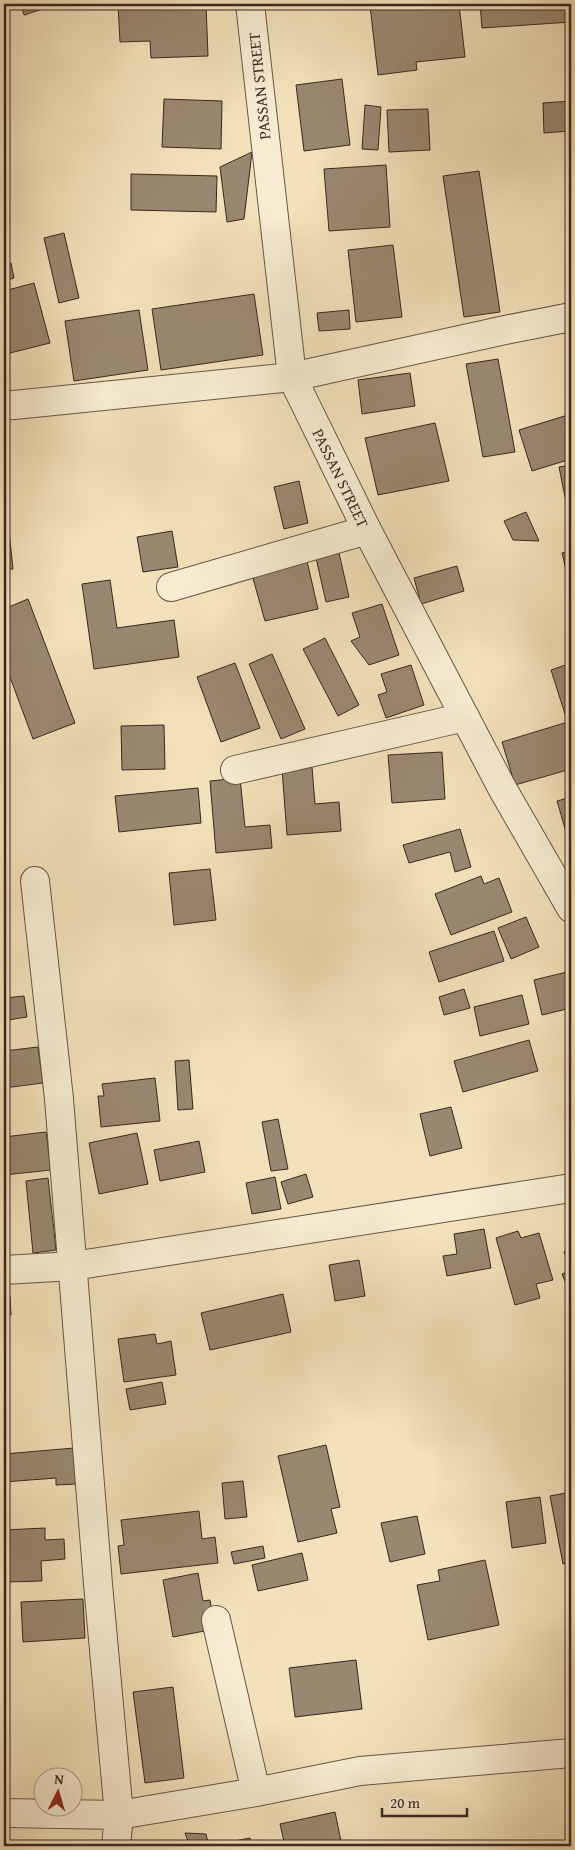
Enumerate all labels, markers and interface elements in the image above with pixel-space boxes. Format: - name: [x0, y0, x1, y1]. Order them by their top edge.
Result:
- street label: PASSAN STREET: [241, 31, 277, 141]
- street label: PASSAN STREET: [307, 424, 375, 532]
- north arrow: [32, 1768, 82, 1818]
- text: N: [54, 1769, 65, 1789]
- scale bar: [382, 1785, 468, 1817]
- text: 20 m: [390, 1792, 421, 1813]

